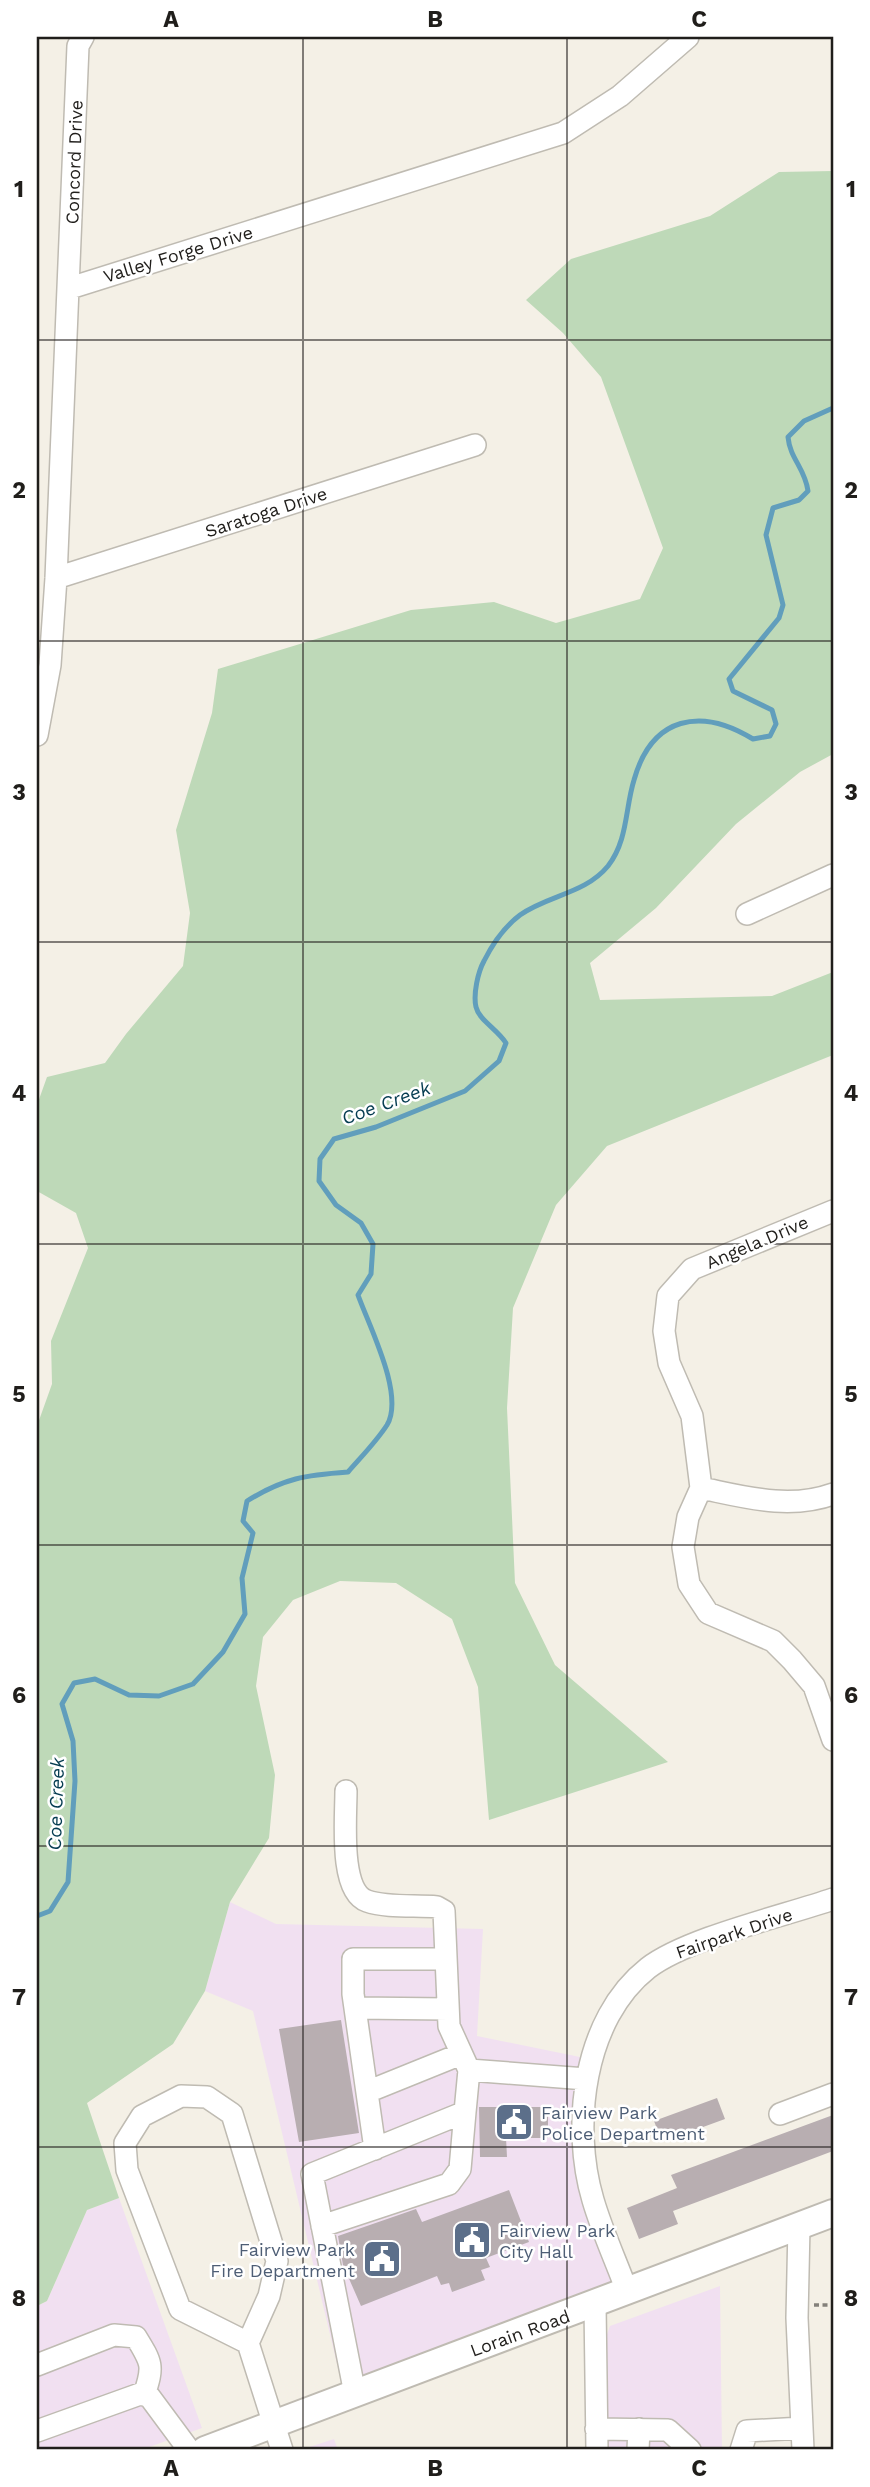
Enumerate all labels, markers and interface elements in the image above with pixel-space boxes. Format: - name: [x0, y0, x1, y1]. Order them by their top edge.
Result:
- text: A: [163, 6, 179, 33]
- text: B: [427, 6, 443, 33]
- text: C: [691, 6, 707, 33]
- street label: Concord Drive: [61, 99, 87, 225]
- text: 1: [14, 176, 24, 203]
- text: 1: [846, 176, 856, 203]
- street label: Valley Forge Drive: [101, 221, 255, 287]
- text: 2: [12, 477, 26, 504]
- text: 2: [844, 477, 858, 504]
- street label: Saratoga Drive: [202, 482, 330, 542]
- text: 3: [12, 779, 26, 806]
- text: 3: [844, 779, 858, 806]
- water label: Coe Creek: [338, 1076, 434, 1130]
- text: 4: [12, 1080, 27, 1107]
- text: 4: [844, 1080, 859, 1107]
- street label: Angela Drive: [703, 1211, 811, 1273]
- text: 5: [12, 1381, 26, 1408]
- text: 5: [844, 1381, 858, 1408]
- text: 6: [12, 1682, 26, 1709]
- text: 6: [844, 1682, 858, 1709]
- water label: Coe Creek: [43, 1756, 69, 1851]
- street label: Fairpark Drive: [673, 1903, 795, 1963]
- text: 7: [12, 1984, 26, 2011]
- text: 7: [844, 1984, 858, 2011]
- public building icon: Fairview Park Police Department: [493, 2101, 535, 2143]
- place label: Fairview Park Police Department: [541, 2102, 705, 2144]
- public building icon: Fairview Park City Hall: [451, 2219, 493, 2261]
- place label: Fairview Park City Hall: [499, 2220, 615, 2262]
- public building icon: Fairview Park Fire Department: [361, 2238, 403, 2280]
- place label: Fairview Park Fire Department: [210, 2239, 355, 2281]
- text: 8: [12, 2285, 26, 2312]
- text: 8: [844, 2285, 858, 2312]
- street label: Lorain Road: [467, 2305, 573, 2361]
- text: A: [163, 2455, 179, 2482]
- text: B: [427, 2455, 443, 2482]
- text: C: [691, 2455, 707, 2482]

